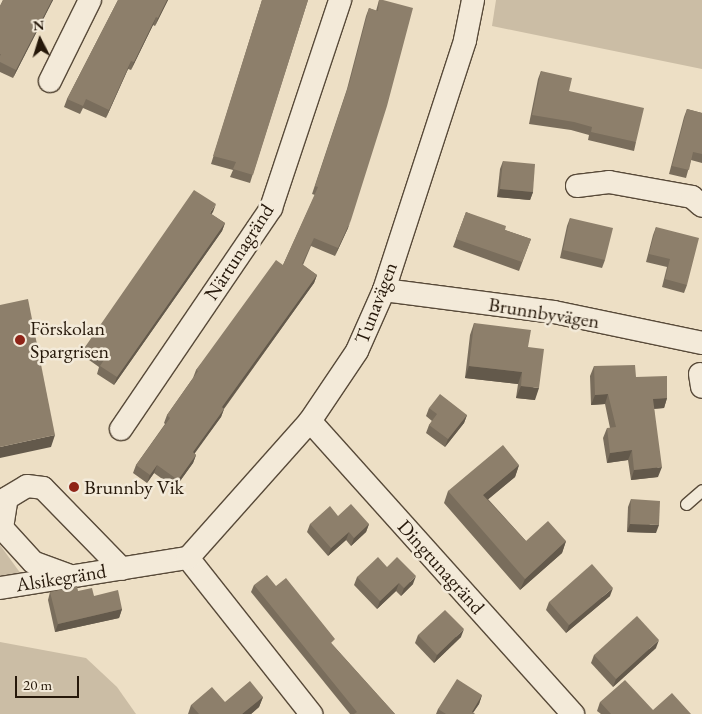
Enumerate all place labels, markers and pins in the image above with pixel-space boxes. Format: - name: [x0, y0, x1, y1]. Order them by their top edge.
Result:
- place label: Förskolan Spargrisen: [30, 316, 109, 363]
- marker: Förskolan Spargrisen: [14, 334, 26, 346]
- place label: Brunnby Vik: [84, 475, 184, 499]
- marker: Brunnby Vik: [68, 481, 80, 493]

